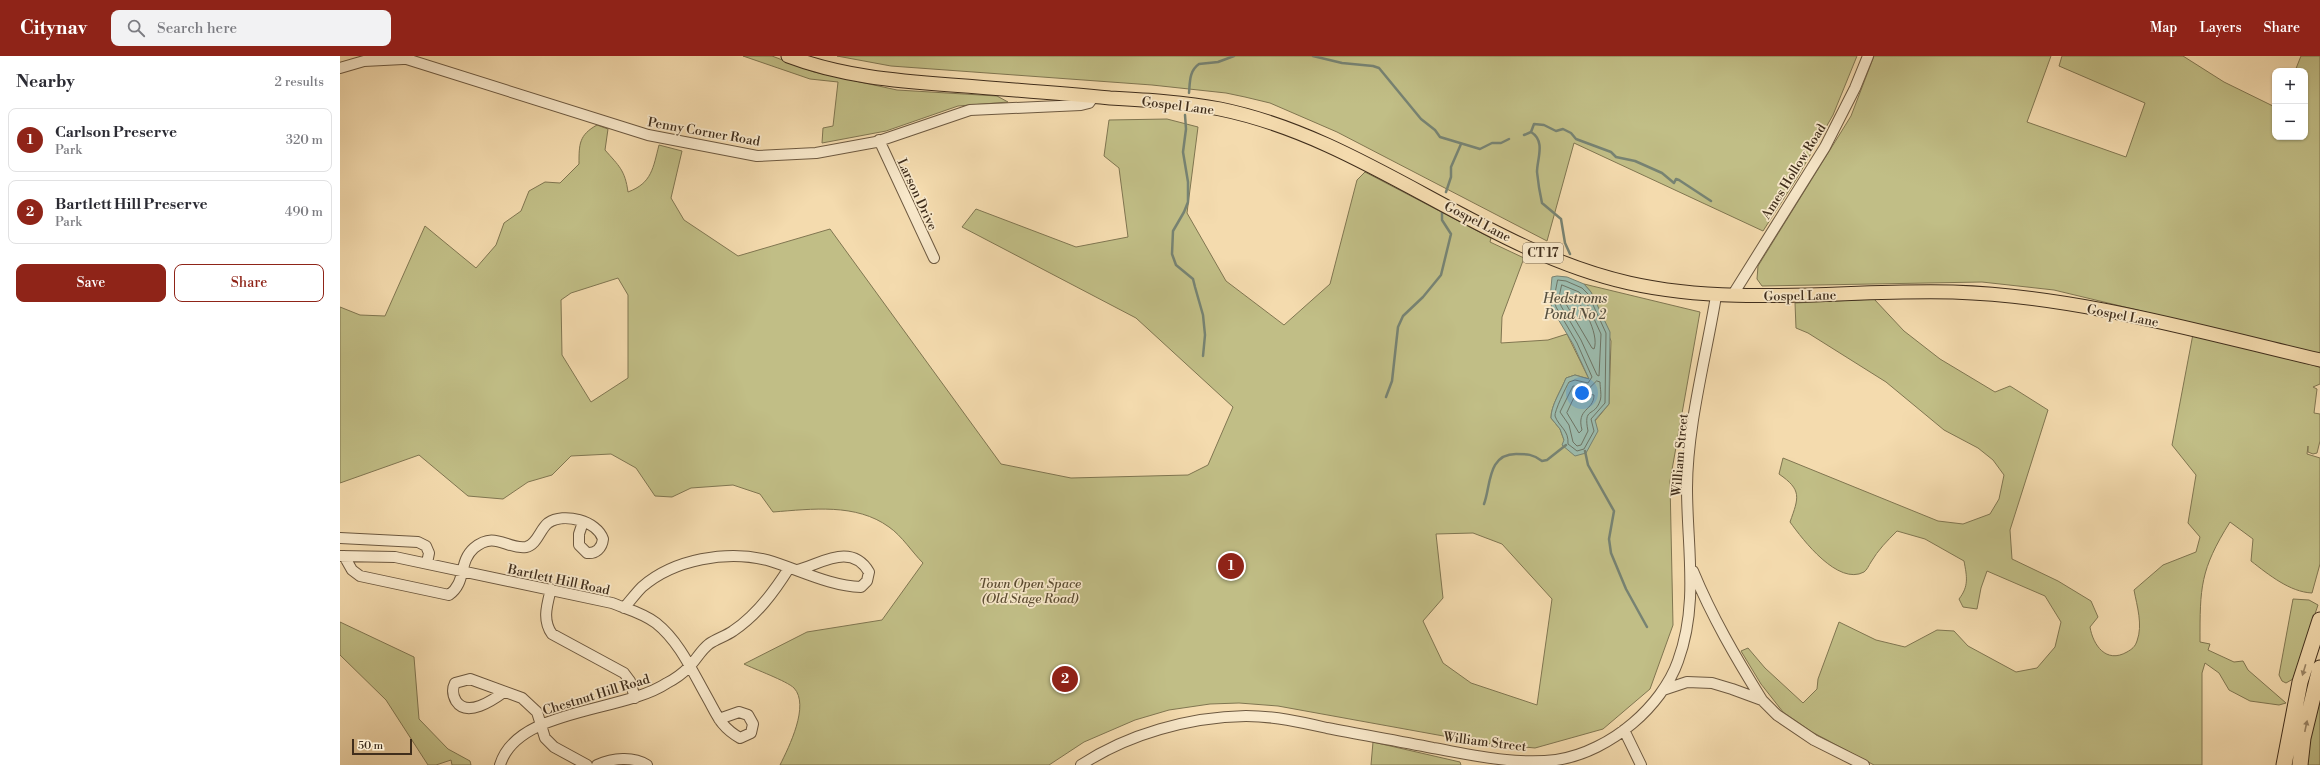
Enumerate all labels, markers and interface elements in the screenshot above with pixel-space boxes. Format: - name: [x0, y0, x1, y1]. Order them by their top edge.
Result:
- search box: [111, 10, 391, 46]
- text: Citynav: [20, 16, 87, 40]
- icon: search: [125, 17, 147, 39]
- text: Search here: [157, 19, 237, 38]
- text: Map: [2150, 19, 2177, 37]
- text: Layers: [2199, 19, 2242, 37]
- text: Share: [2264, 19, 2300, 37]
- map controls: [2272, 68, 2308, 140]
- button: +: [2272, 68, 2308, 104]
- text: Nearby: [16, 71, 75, 93]
- text: 2 results: [275, 74, 324, 90]
- street label: Gospel Lane: [1141, 94, 1215, 118]
- button: −: [2272, 104, 2308, 140]
- street label: Penny Corner Road: [646, 114, 762, 150]
- street label: Ames Hollow Road: [1758, 120, 1830, 223]
- text: Carlson Preserve: [55, 123, 177, 142]
- text: 1: [27, 132, 33, 148]
- text: 320 m: [286, 132, 323, 148]
- text: Park: [55, 142, 82, 158]
- street label: Larson Drive: [894, 156, 941, 233]
- text: Bartlett Hill Preserve: [55, 195, 208, 214]
- street label: Gospel Lane: [1442, 198, 1514, 246]
- text: 2: [26, 204, 34, 220]
- text: 490 m: [285, 204, 323, 220]
- text: Park: [55, 214, 82, 230]
- road number: CT 17: [1523, 243, 1563, 263]
- button: Save: [16, 264, 166, 302]
- button: Share: [174, 264, 324, 302]
- street label: Gospel Lane: [1764, 287, 1837, 305]
- water label: Hedstroms Pond No 2: [1542, 290, 1607, 324]
- street label: Gospel Lane: [2086, 301, 2160, 331]
- your location: [1572, 383, 1592, 403]
- street label: William Street: [1668, 412, 1692, 498]
- pin: 1: [1218, 551, 1244, 581]
- street label: Bartlett Hill Road: [505, 561, 612, 599]
- park label: Town Open Space (Old Stage Road): [979, 576, 1081, 607]
- pin: 2: [1052, 664, 1078, 694]
- one-way arrow: [2301, 665, 2307, 677]
- street label: Chestnut Hill Road: [541, 671, 652, 719]
- one-way arrow: [2303, 720, 2309, 733]
- street label: William Street: [1441, 729, 1528, 755]
- scale bar: [352, 737, 412, 756]
- text: 50 m: [358, 739, 383, 753]

